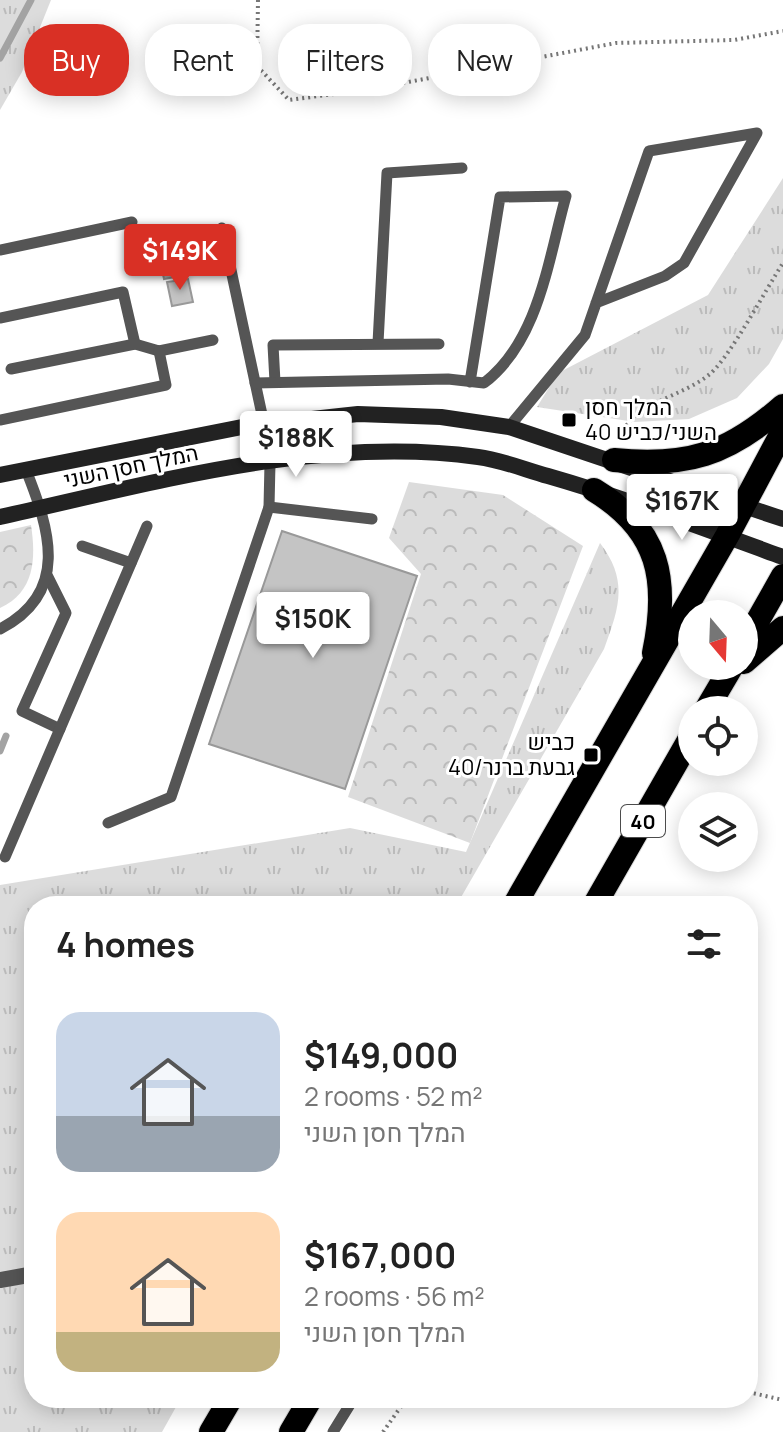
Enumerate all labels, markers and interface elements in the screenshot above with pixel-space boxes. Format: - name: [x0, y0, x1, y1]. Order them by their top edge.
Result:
- chip: Buy: [24, 24, 129, 96]
- chip: Rent: [145, 24, 262, 96]
- chip: Filters: [278, 24, 412, 96]
- chip: New: [428, 24, 541, 96]
- pin: $149K: [124, 224, 236, 292]
- text: $149K: [142, 232, 218, 268]
- place label: המלך חסן השני/כביש 40: [585, 392, 717, 447]
- pin: $188K: [240, 411, 352, 479]
- marker: המלך חסן השני/כביש 40: [560, 411, 578, 429]
- text: $188K: [258, 419, 334, 455]
- street label: המלך חסן השני: [61, 437, 201, 495]
- pin: $167K: [626, 474, 738, 542]
- text: $167K: [645, 482, 719, 518]
- pin: $150K: [257, 592, 369, 660]
- text: $150K: [275, 600, 351, 636]
- north arrow: [678, 600, 758, 680]
- map controls: [678, 600, 758, 872]
- button: locate: [678, 696, 758, 776]
- place label: כביש 40/גבעת ברנר: [448, 727, 575, 782]
- marker: כביש 40/גבעת ברנר: [582, 746, 600, 764]
- button: layers: [678, 792, 758, 872]
- road number: 40: [621, 805, 665, 837]
- text: 4 homes: [56, 921, 195, 967]
- icon: filters: [682, 922, 726, 966]
- text: $149,000: [304, 1032, 458, 1078]
- icon: home: [120, 1044, 216, 1140]
- text: 2 rooms · 52 m²: [304, 1078, 483, 1114]
- text: המלך חסן השני: [304, 1114, 465, 1150]
- text: $167,000: [304, 1232, 456, 1278]
- icon: home: [120, 1244, 216, 1340]
- text: 2 rooms · 56 m²: [304, 1278, 485, 1314]
- text: המלך חסן השני: [304, 1314, 465, 1350]

